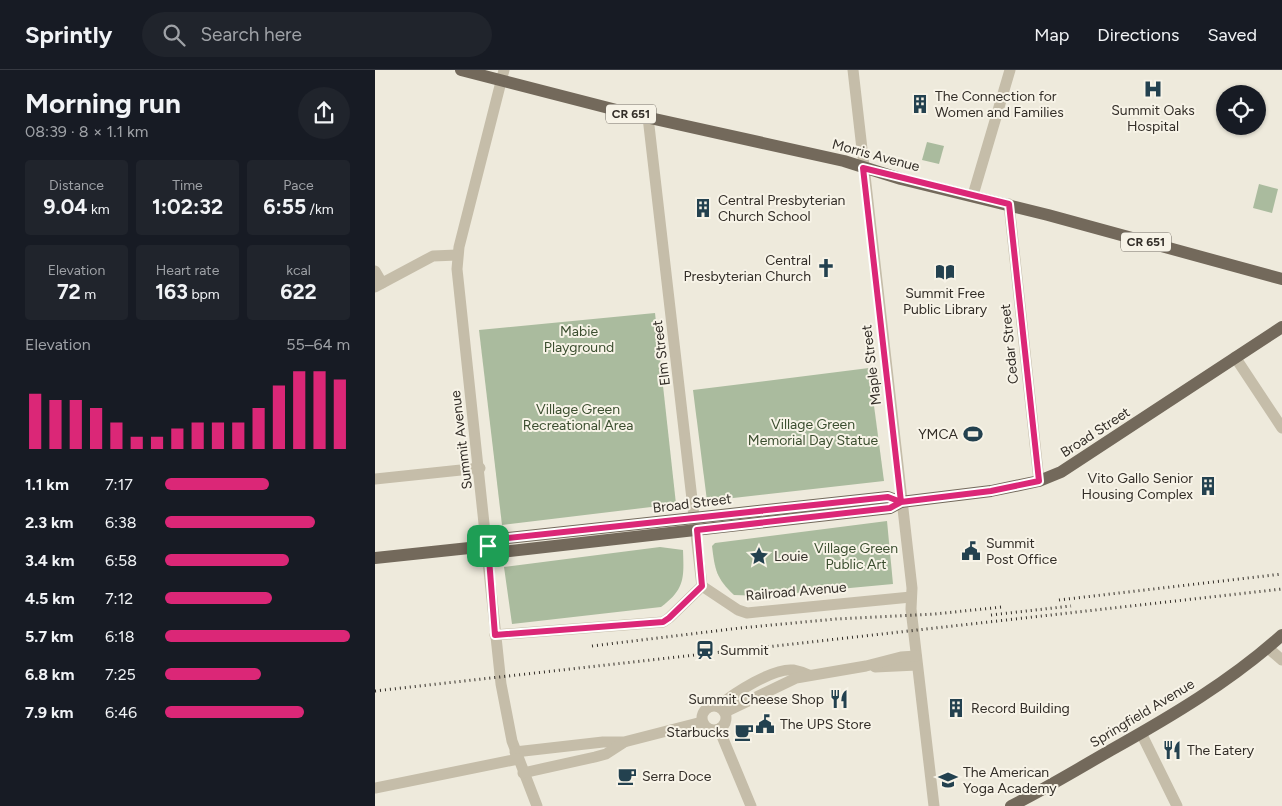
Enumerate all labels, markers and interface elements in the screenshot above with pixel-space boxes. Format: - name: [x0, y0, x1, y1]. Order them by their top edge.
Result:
- search box: [142, 12, 492, 57]
- text: Sprintly: [25, 20, 112, 49]
- icon: search: [160, 21, 188, 49]
- text: Search here: [200, 23, 302, 46]
- text: Map: [1034, 24, 1069, 46]
- text: Directions: [1097, 24, 1179, 46]
- text: Saved: [1207, 24, 1257, 46]
- hospital icon: Summit Oaks Hospital: [1142, 78, 1164, 100]
- map controls: [1216, 85, 1266, 135]
- button: locate: [1216, 85, 1266, 135]
- text: Morning run: [25, 86, 181, 120]
- button: share: [298, 87, 350, 139]
- place label: The Connection for Women and Families: [935, 88, 1064, 121]
- building icon: The Connection for Women and Families: [909, 93, 931, 115]
- place label: Summit Oaks Hospital: [1111, 102, 1195, 135]
- road number: CR 651: [606, 104, 656, 124]
- text: 08:39 · 8 × 1.1 km: [25, 122, 148, 141]
- street label: Morris Avenue: [830, 136, 922, 175]
- text: Distance: [49, 177, 104, 194]
- text: Time: [172, 177, 203, 194]
- text: Pace: [283, 177, 314, 194]
- place label: Central Presbyterian Church School: [718, 192, 846, 225]
- text: 9.04: [43, 194, 88, 219]
- text: 1:02:32: [152, 194, 223, 219]
- text: 6:55: [263, 194, 306, 219]
- building icon: Central Presbyterian Church School: [692, 197, 714, 219]
- text: km: [88, 201, 110, 218]
- text: /km: [306, 201, 334, 218]
- road number: CR 651: [1121, 232, 1171, 252]
- place label: Central Presbyterian Church: [684, 252, 811, 285]
- church icon: Central Presbyterian Church: [815, 257, 837, 279]
- library icon: Summit Free Public Library: [934, 261, 956, 283]
- text: Elevation: [48, 262, 105, 279]
- text: Heart rate: [156, 262, 219, 279]
- text: kcal: [286, 262, 311, 279]
- text: 72: [57, 279, 81, 304]
- text: 163: [155, 279, 188, 304]
- text: 622: [280, 279, 317, 304]
- place label: Summit Free Public Library: [903, 285, 988, 318]
- text: m: [81, 286, 96, 303]
- text: bpm: [188, 286, 220, 303]
- street label: Cedar Street: [997, 303, 1022, 385]
- street label: Elm Street: [649, 319, 674, 387]
- park label: Mabie Playground: [544, 323, 614, 356]
- street label: Maple Street: [858, 324, 885, 406]
- text: Elevation: [25, 335, 91, 354]
- text: 55–64 m: [286, 335, 350, 354]
- street label: Summit Avenue: [447, 389, 476, 490]
- park label: Village Green Recreational Area: [523, 401, 633, 434]
- street label: Broad Street: [1057, 404, 1133, 461]
- park label: Village Green Memorial Day Statue: [748, 416, 879, 449]
- sports icon: YMCA: [962, 423, 984, 445]
- place label: YMCA: [918, 426, 959, 443]
- place label: Vito Gallo Senior Housing Complex: [1082, 470, 1193, 503]
- text: 1.1 km: [25, 475, 69, 494]
- text: 7:17: [105, 475, 133, 494]
- building icon: Vito Gallo Senior Housing Complex: [1197, 475, 1219, 497]
- street label: Broad Street: [652, 490, 733, 517]
- text: 2.3 km: [25, 513, 74, 532]
- text: 6:38: [105, 513, 137, 532]
- pin: [467, 525, 509, 567]
- icon: arrive: [474, 532, 502, 560]
- place label: Summit Post Office: [986, 535, 1057, 568]
- park label: Village Green Public Art: [814, 540, 898, 573]
- public building icon: Summit Post Office: [960, 540, 982, 562]
- place icon: Louie: [748, 545, 770, 567]
- place label: Louie: [774, 548, 808, 565]
- text: 3.4 km: [25, 551, 74, 570]
- text: 6:58: [105, 551, 137, 570]
- street label: Railroad Avenue: [745, 579, 848, 604]
- text: 4.5 km: [25, 589, 75, 608]
- text: 7:12: [105, 589, 133, 608]
- text: 5.7 km: [25, 627, 74, 646]
- text: 6:18: [105, 627, 135, 646]
- station icon: Summit: [694, 639, 716, 661]
- place label: Summit: [720, 642, 769, 659]
- text: 6.8 km: [25, 665, 74, 684]
- text: 7:25: [105, 665, 136, 684]
- street label: Springfield Avenue: [1087, 675, 1198, 751]
- restaurant icon: Summit Cheese Shop: [828, 688, 850, 710]
- place label: Summit Cheese Shop: [688, 691, 824, 708]
- building icon: Record Building: [945, 697, 967, 719]
- place label: Record Building: [971, 700, 1070, 717]
- text: 7.9 km: [25, 703, 74, 722]
- text: 6:46: [105, 703, 137, 722]
- public building icon: The UPS Store: [754, 713, 776, 735]
- place label: The UPS Store: [780, 716, 871, 733]
- cafe icon: Starbucks: [733, 721, 755, 743]
- place label: Starbucks: [666, 724, 729, 741]
- restaurant icon: The Eatery: [1161, 739, 1183, 761]
- place label: The Eatery: [1187, 742, 1255, 759]
- place label: The American Yoga Academy: [963, 764, 1057, 797]
- cafe icon: Serra Doce: [616, 765, 638, 787]
- place label: Serra Doce: [642, 768, 712, 785]
- school or university icon: The American Yoga Academy: [937, 769, 959, 791]

